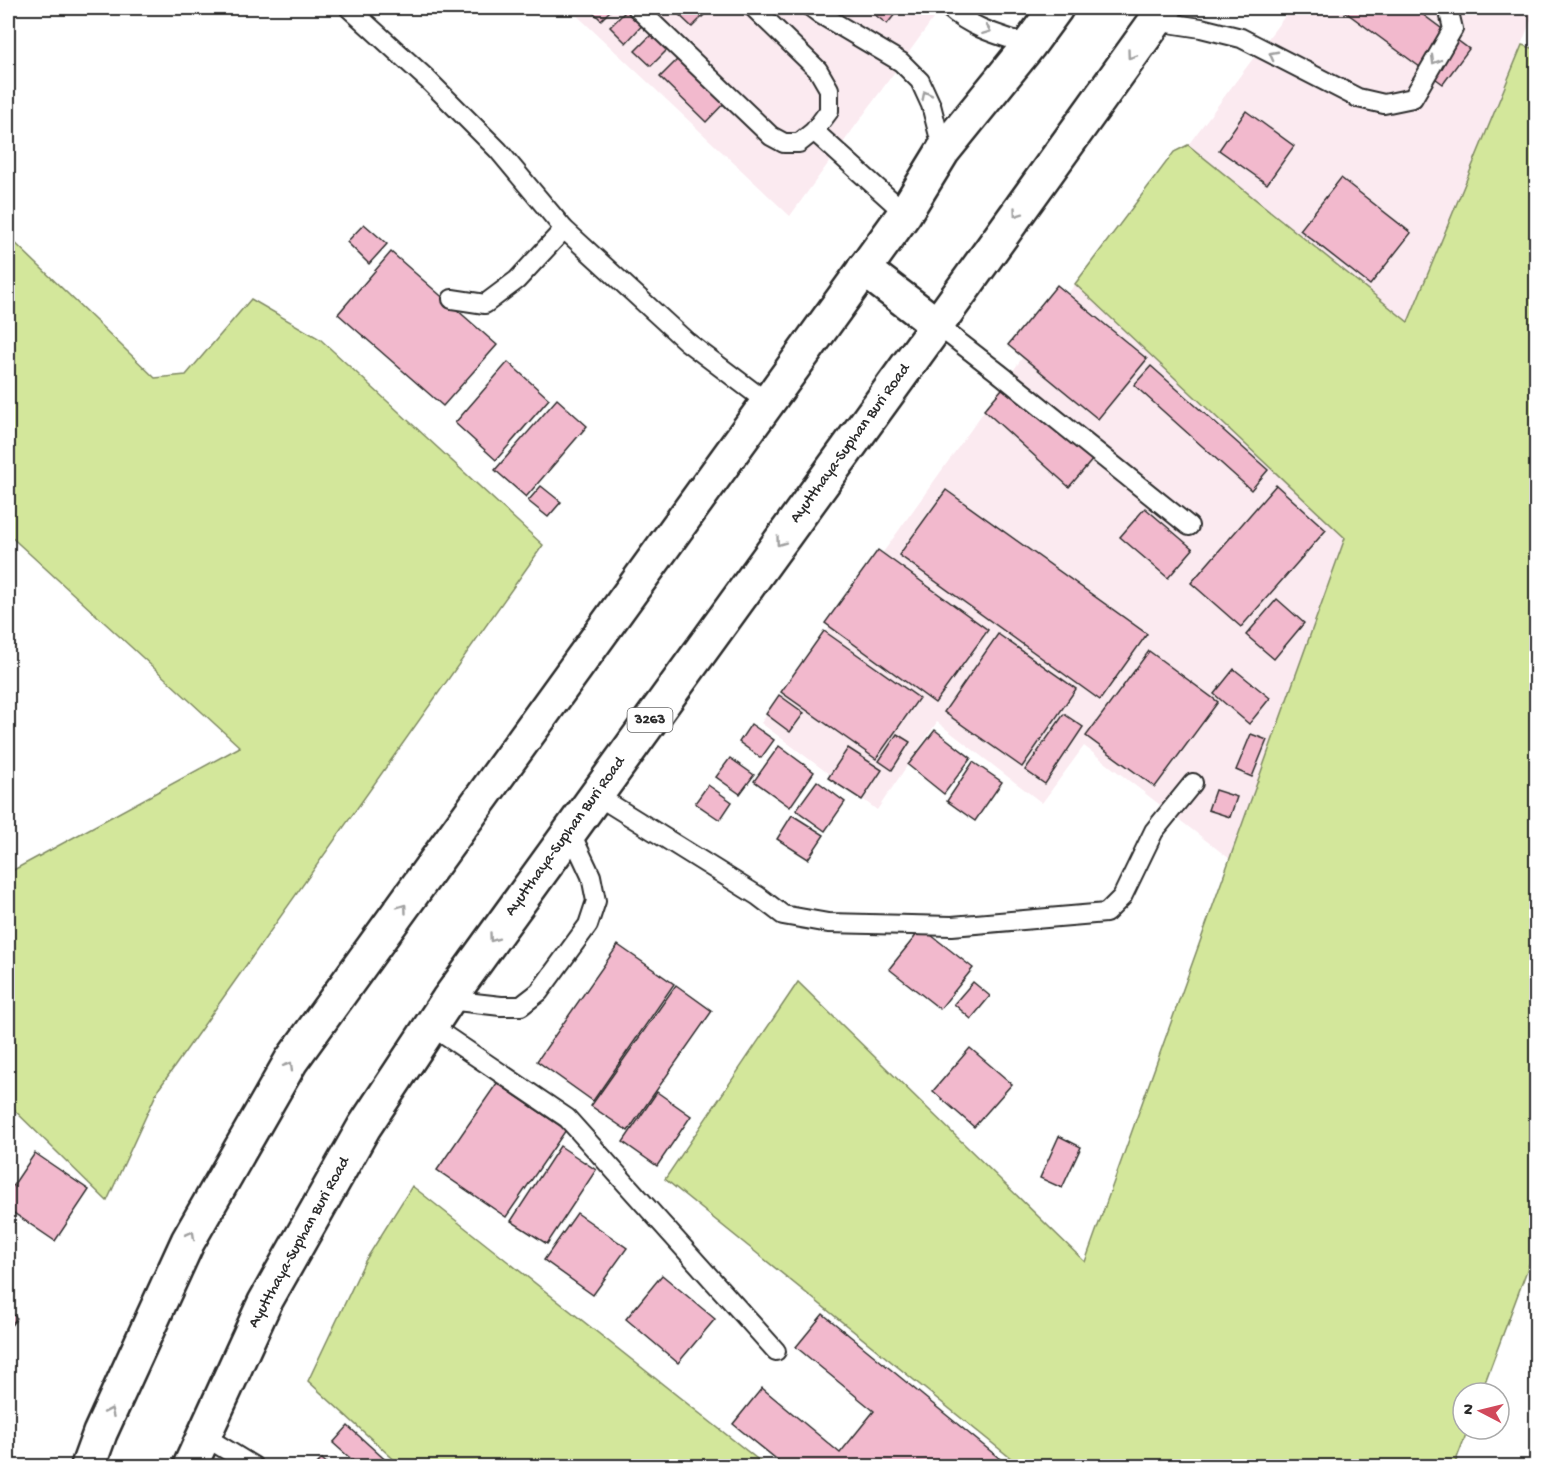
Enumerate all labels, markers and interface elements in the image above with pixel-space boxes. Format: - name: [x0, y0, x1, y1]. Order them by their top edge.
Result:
- one-way arrow: [980, 23, 991, 35]
- one-way arrow: [1127, 48, 1138, 59]
- one-way arrow: [1268, 50, 1279, 62]
- one-way arrow: [1430, 54, 1442, 65]
- one-way arrow: [922, 90, 934, 101]
- one-way arrow: [1013, 207, 1024, 218]
- street label: Ayutthaya-Suphan Buri Road: [787, 359, 916, 527]
- one-way arrow: [776, 535, 787, 546]
- road number: 3263: [628, 708, 672, 732]
- street label: Ayutthaya-Suphan Buri Road: [502, 752, 631, 920]
- one-way arrow: [395, 903, 406, 914]
- one-way arrow: [489, 931, 500, 942]
- one-way arrow: [281, 1062, 293, 1072]
- street label: Ayutthaya-Suphan Buri Road: [245, 1153, 356, 1332]
- one-way arrow: [184, 1231, 195, 1241]
- north arrow: [1451, 1381, 1511, 1441]
- text: N: [1460, 1403, 1480, 1416]
- one-way arrow: [102, 1408, 114, 1419]

